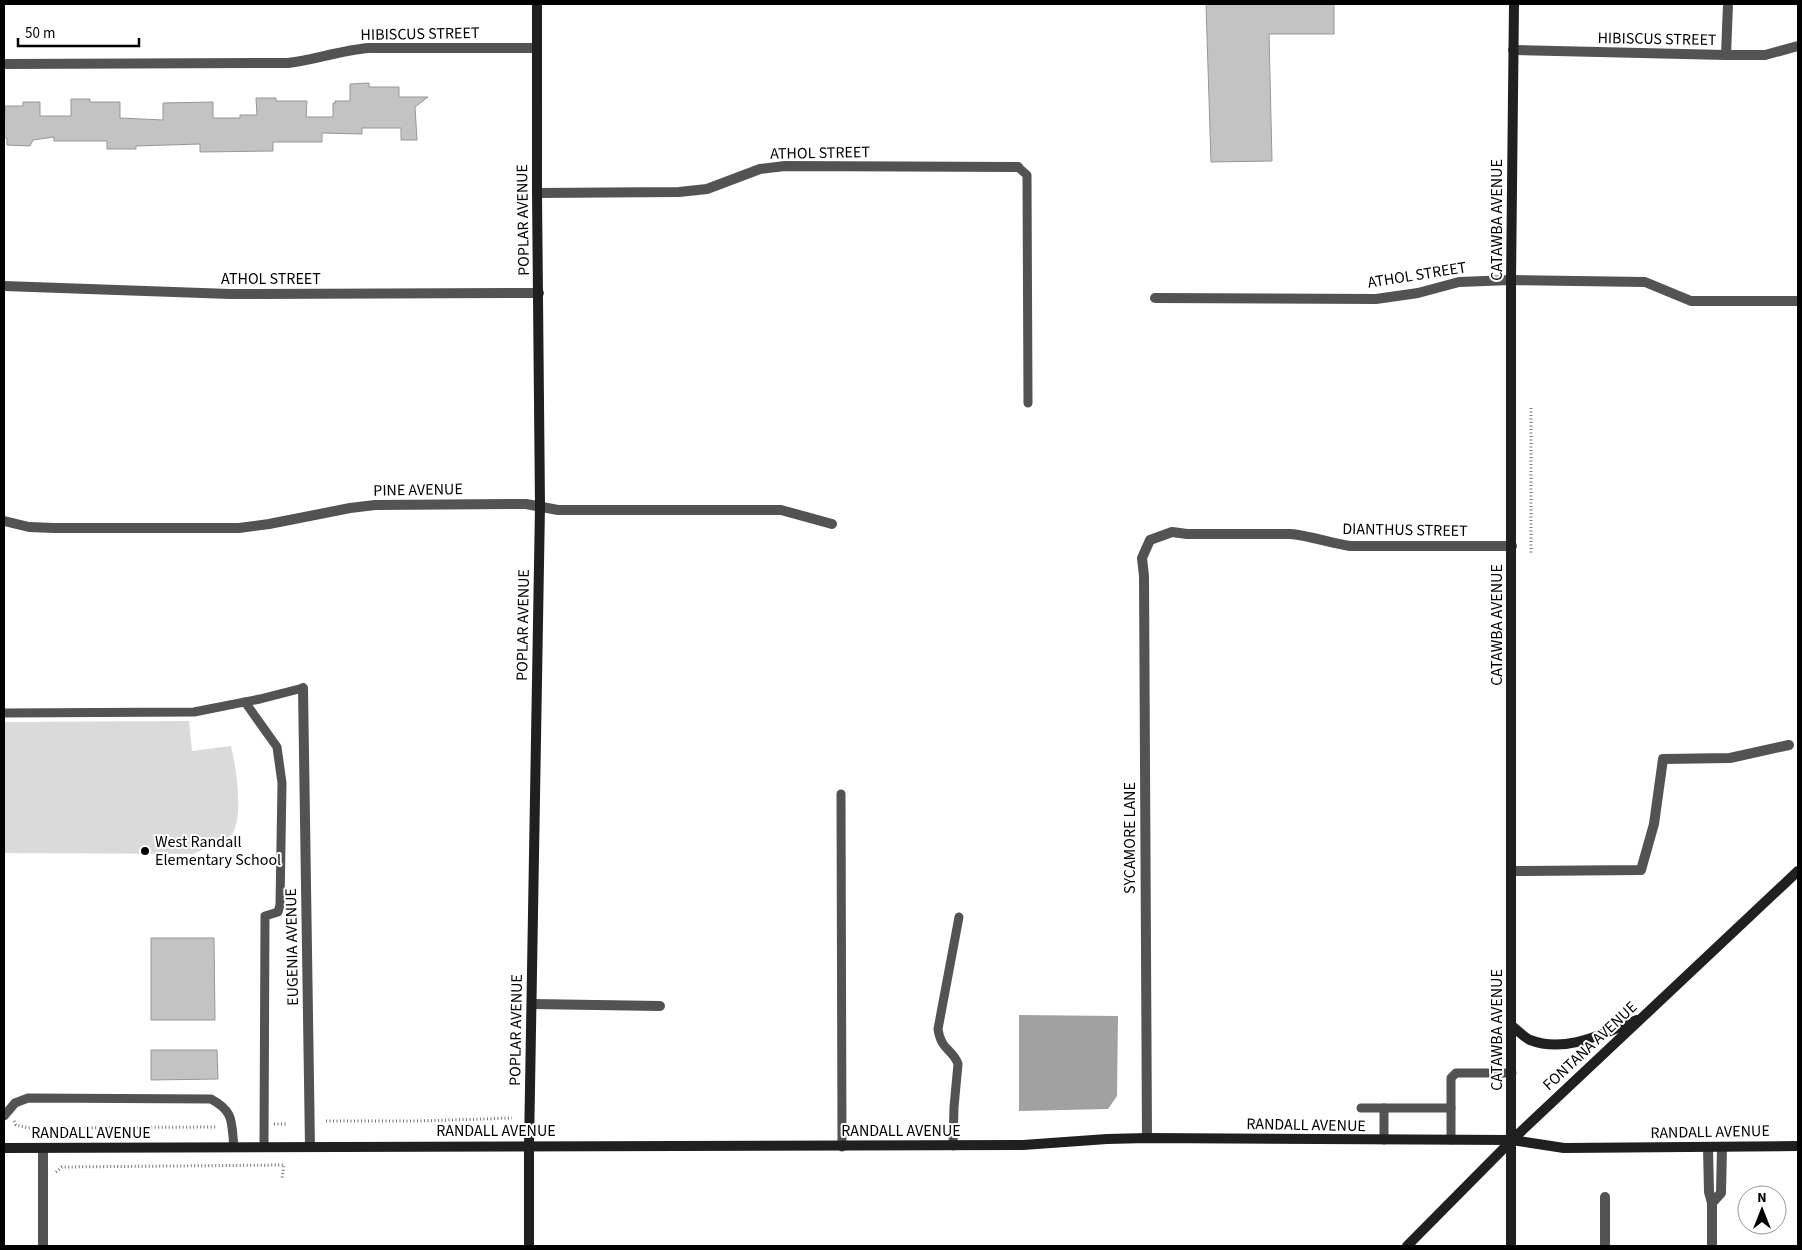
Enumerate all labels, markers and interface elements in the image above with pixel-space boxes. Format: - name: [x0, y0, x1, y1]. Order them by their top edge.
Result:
- scale bar: [18, 15, 139, 47]
- street label: HIBISCUS STREET: [360, 22, 480, 46]
- text: 50 m: [25, 23, 55, 44]
- street label: HIBISCUS STREET: [1597, 27, 1717, 51]
- street label: ATHOL STREET: [770, 141, 870, 165]
- street label: CATAWBA AVENUE: [1486, 159, 1508, 281]
- street label: POPLAR AVENUE: [511, 164, 535, 276]
- street label: ATHOL STREET: [1366, 256, 1468, 294]
- street label: ATHOL STREET: [221, 268, 321, 290]
- street label: PINE AVENUE: [373, 478, 463, 502]
- street label: DIANTHUS STREET: [1342, 518, 1468, 542]
- street label: CATAWBA AVENUE: [1486, 564, 1508, 686]
- street label: POPLAR AVENUE: [511, 569, 535, 681]
- street label: SYCAMORE LANE: [1119, 782, 1141, 894]
- place label: West Randall Elementary School: [155, 831, 281, 871]
- marker: West Randall Elementary School: [139, 845, 151, 857]
- street label: EUGENIA AVENUE: [280, 888, 304, 1006]
- street label: CATAWBA AVENUE: [1486, 969, 1508, 1091]
- street label: POPLAR AVENUE: [504, 974, 528, 1086]
- street label: FONTANA AVENUE: [1538, 996, 1642, 1096]
- street label: RANDALL AVENUE: [1246, 1113, 1366, 1137]
- street label: RANDALL AVENUE: [436, 1120, 556, 1142]
- street label: RANDALL AVENUE: [841, 1120, 961, 1142]
- street label: RANDALL AVENUE: [1650, 1120, 1770, 1144]
- street label: RANDALL AVENUE: [31, 1122, 151, 1144]
- north arrow: [1737, 1185, 1787, 1235]
- text: N: [1757, 1188, 1767, 1208]

